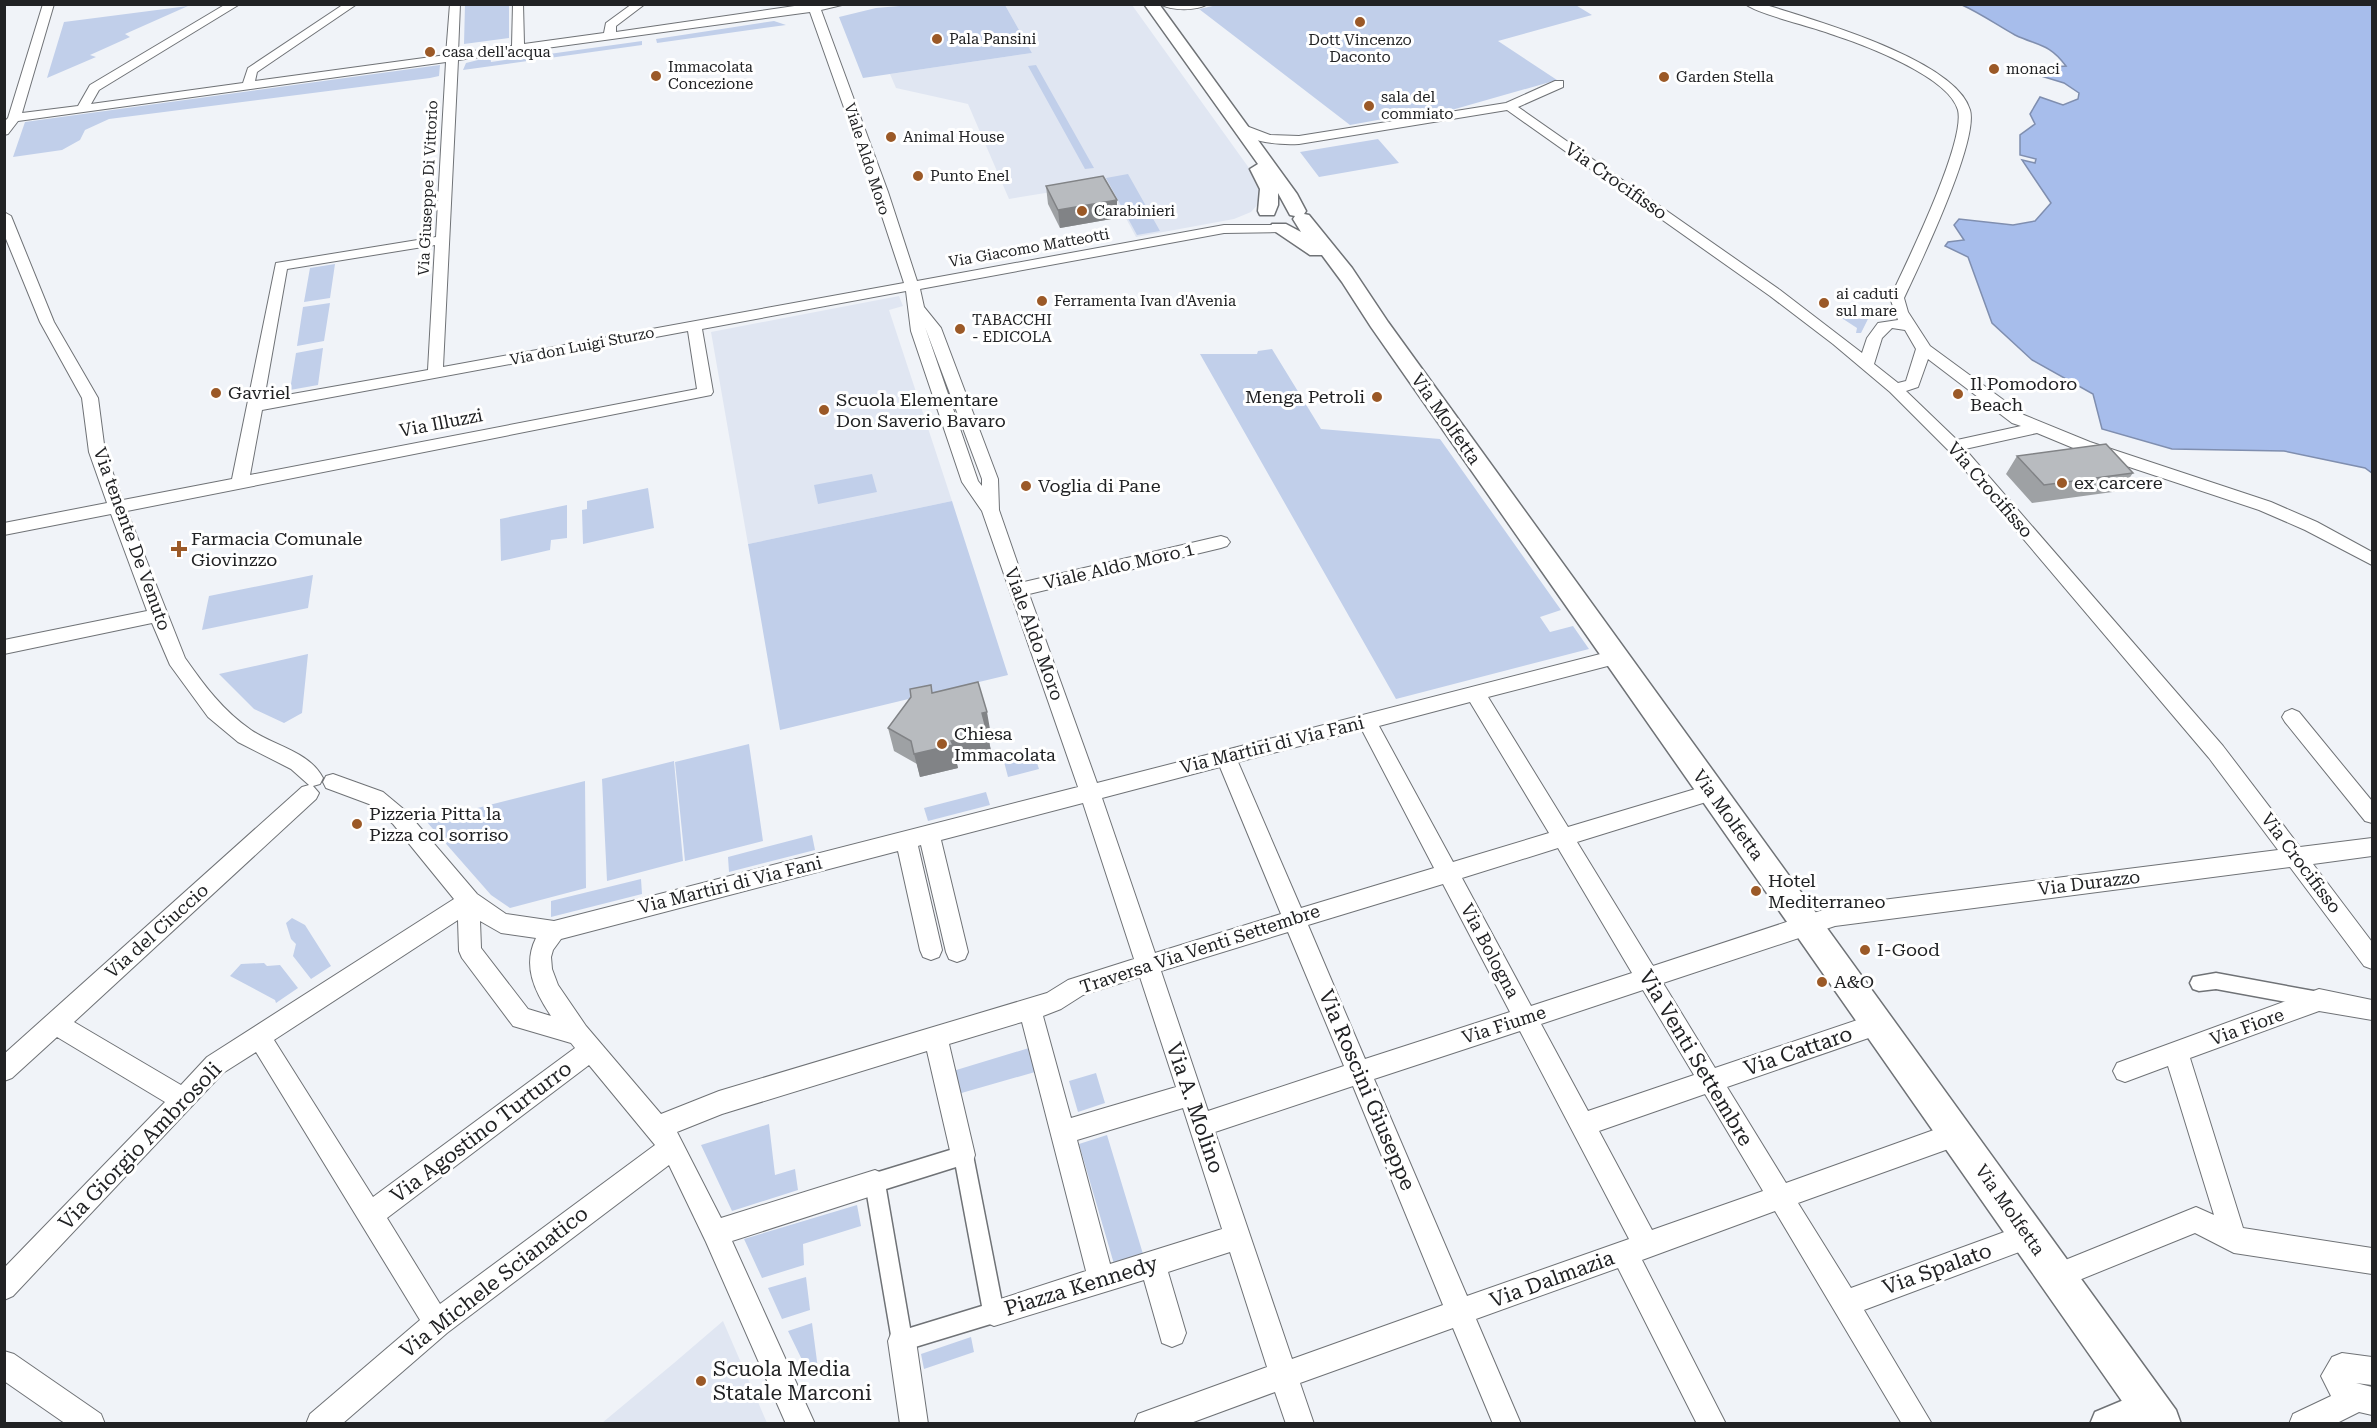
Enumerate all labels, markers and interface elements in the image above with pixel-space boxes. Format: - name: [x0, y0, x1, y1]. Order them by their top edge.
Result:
- marker: Dott Vincenzo Daconto: [1353, 15, 1367, 29]
- place label: Pala Pansini: [949, 30, 1037, 48]
- place label: Dott Vincenzo Daconto: [1308, 31, 1412, 66]
- marker: Pala Pansini: [930, 32, 944, 46]
- place label: casa dell'acqua: [442, 43, 551, 61]
- marker: casa dell'acqua: [423, 45, 437, 59]
- place label: Immacolata Concezione: [668, 58, 753, 93]
- place label: monaci: [2006, 60, 2060, 78]
- marker: monaci: [1987, 62, 2001, 76]
- place label: Garden Stella: [1676, 68, 1774, 86]
- marker: Immacolata Concezione: [649, 69, 663, 83]
- marker: Garden Stella: [1657, 70, 1671, 84]
- place label: sala del commiato: [1381, 88, 1453, 123]
- marker: sala del commiato: [1362, 99, 1376, 113]
- street label: Via Giuseppe Di Vittorio: [414, 100, 442, 276]
- street label: Viale Aldo Moro: [840, 101, 894, 217]
- place label: Animal House: [903, 128, 1004, 146]
- marker: Animal House: [884, 130, 898, 144]
- street label: Via Crocifisso: [1561, 138, 1671, 224]
- place label: Punto Enel: [930, 167, 1010, 185]
- marker: Punto Enel: [911, 169, 925, 183]
- place label: Carabinieri: [1094, 202, 1175, 220]
- marker: Carabinieri: [1075, 204, 1089, 218]
- street label: Via Giacomo Matteotti: [947, 225, 1111, 271]
- place label: ai caduti sul mare: [1836, 285, 1899, 320]
- place label: Ferramenta Ivan d'Avenia: [1054, 292, 1236, 310]
- marker: Ferramenta Ivan d'Avenia: [1035, 294, 1049, 308]
- marker: ai caduti sul mare: [1817, 296, 1831, 310]
- place label: TABACCHI - EDICOLA: [972, 311, 1052, 346]
- marker: TABACCHI - EDICOLA: [953, 322, 967, 336]
- street label: Via don Luigi Sturzo: [508, 323, 656, 369]
- street label: Via Molfetta: [1407, 369, 1486, 468]
- place label: Il Pomodoro Beach: [1970, 373, 2077, 415]
- place label: Gavriel: [228, 382, 291, 403]
- marker: Gavriel: [209, 386, 223, 400]
- place label: Menga Petroli: [1245, 386, 1365, 407]
- marker: Il Pomodoro Beach: [1951, 387, 1965, 401]
- place label: Scuola Elementare Don Saverio Bavaro: [836, 389, 1006, 431]
- marker: Menga Petroli: [1370, 390, 1384, 404]
- marker: Scuola Elementare Don Saverio Bavaro: [817, 403, 831, 417]
- street label: Via Illuzzi: [397, 404, 485, 441]
- street label: Via Crocifisso: [1943, 438, 2038, 542]
- street label: Via tenente De Venuto: [90, 444, 175, 633]
- place label: ex carcere: [2074, 472, 2163, 493]
- place label: Voglia di Pane: [1038, 475, 1161, 496]
- marker: ex carcere: [2055, 476, 2069, 490]
- marker: Voglia di Pane: [1019, 479, 1033, 493]
- place label: Farmacia Comunale Giovinzzo: [191, 528, 363, 570]
- street label: Viale Aldo Moro 1: [1041, 538, 1197, 593]
- marker: Farmacia Comunale Giovinzzo: [172, 542, 186, 556]
- street label: Viale Aldo Moro: [1001, 564, 1068, 703]
- street label: Via Martiri di Via Fani: [1178, 711, 1366, 778]
- place label: Chiesa Immacolata: [954, 723, 1056, 765]
- marker: Chiesa Immacolata: [935, 737, 949, 751]
- street label: Via Molfetta: [1689, 766, 1768, 864]
- place label: Pizzeria Pitta la Pizza col sorriso: [369, 803, 509, 845]
- street label: Via Crocifisso: [2257, 808, 2346, 917]
- marker: Pizzeria Pitta la Pizza col sorriso: [350, 817, 364, 831]
- street label: Via Martiri di Via Fani: [636, 851, 824, 918]
- street label: Via Durazzo: [2037, 866, 2141, 899]
- place label: Hotel Mediterraneo: [1768, 870, 1886, 912]
- street label: Via del Ciuccio: [101, 879, 212, 982]
- marker: Hotel Mediterraneo: [1749, 884, 1763, 898]
- street label: Traversa Via Venti Settembre: [1077, 900, 1322, 997]
- street label: Via Bologna: [1457, 900, 1524, 1002]
- place label: I-Good: [1877, 939, 1940, 960]
- marker: I-Good: [1858, 943, 1872, 957]
- street label: Via Venti Settembre: [1634, 966, 1758, 1150]
- place label: A&O: [1834, 971, 1874, 992]
- marker: A&O: [1815, 975, 1829, 989]
- street label: Via Roscini Giuseppe: [1314, 986, 1420, 1194]
- street label: Via Fiume: [1459, 1001, 1548, 1048]
- street label: Via Fiore: [2207, 1003, 2287, 1050]
- street label: Via Cattaro: [1741, 1021, 1855, 1081]
- street label: Via A. Molino: [1161, 1040, 1229, 1176]
- street label: Via Agostino Turturro: [386, 1056, 576, 1208]
- street label: Via Giorgio Ambrosoli: [54, 1057, 226, 1235]
- street label: Via Molfetta: [1971, 1160, 2050, 1259]
- street label: Via Michele Scianatico: [395, 1201, 593, 1363]
- street label: Via Spalato: [1879, 1238, 1995, 1300]
- street label: Via Dalmazia: [1487, 1245, 1618, 1313]
- street label: Piazza Kennedy: [1001, 1251, 1161, 1321]
- place label: Scuola Media Statale Marconi: [713, 1357, 872, 1405]
- marker: Scuola Media Statale Marconi: [694, 1374, 708, 1388]

